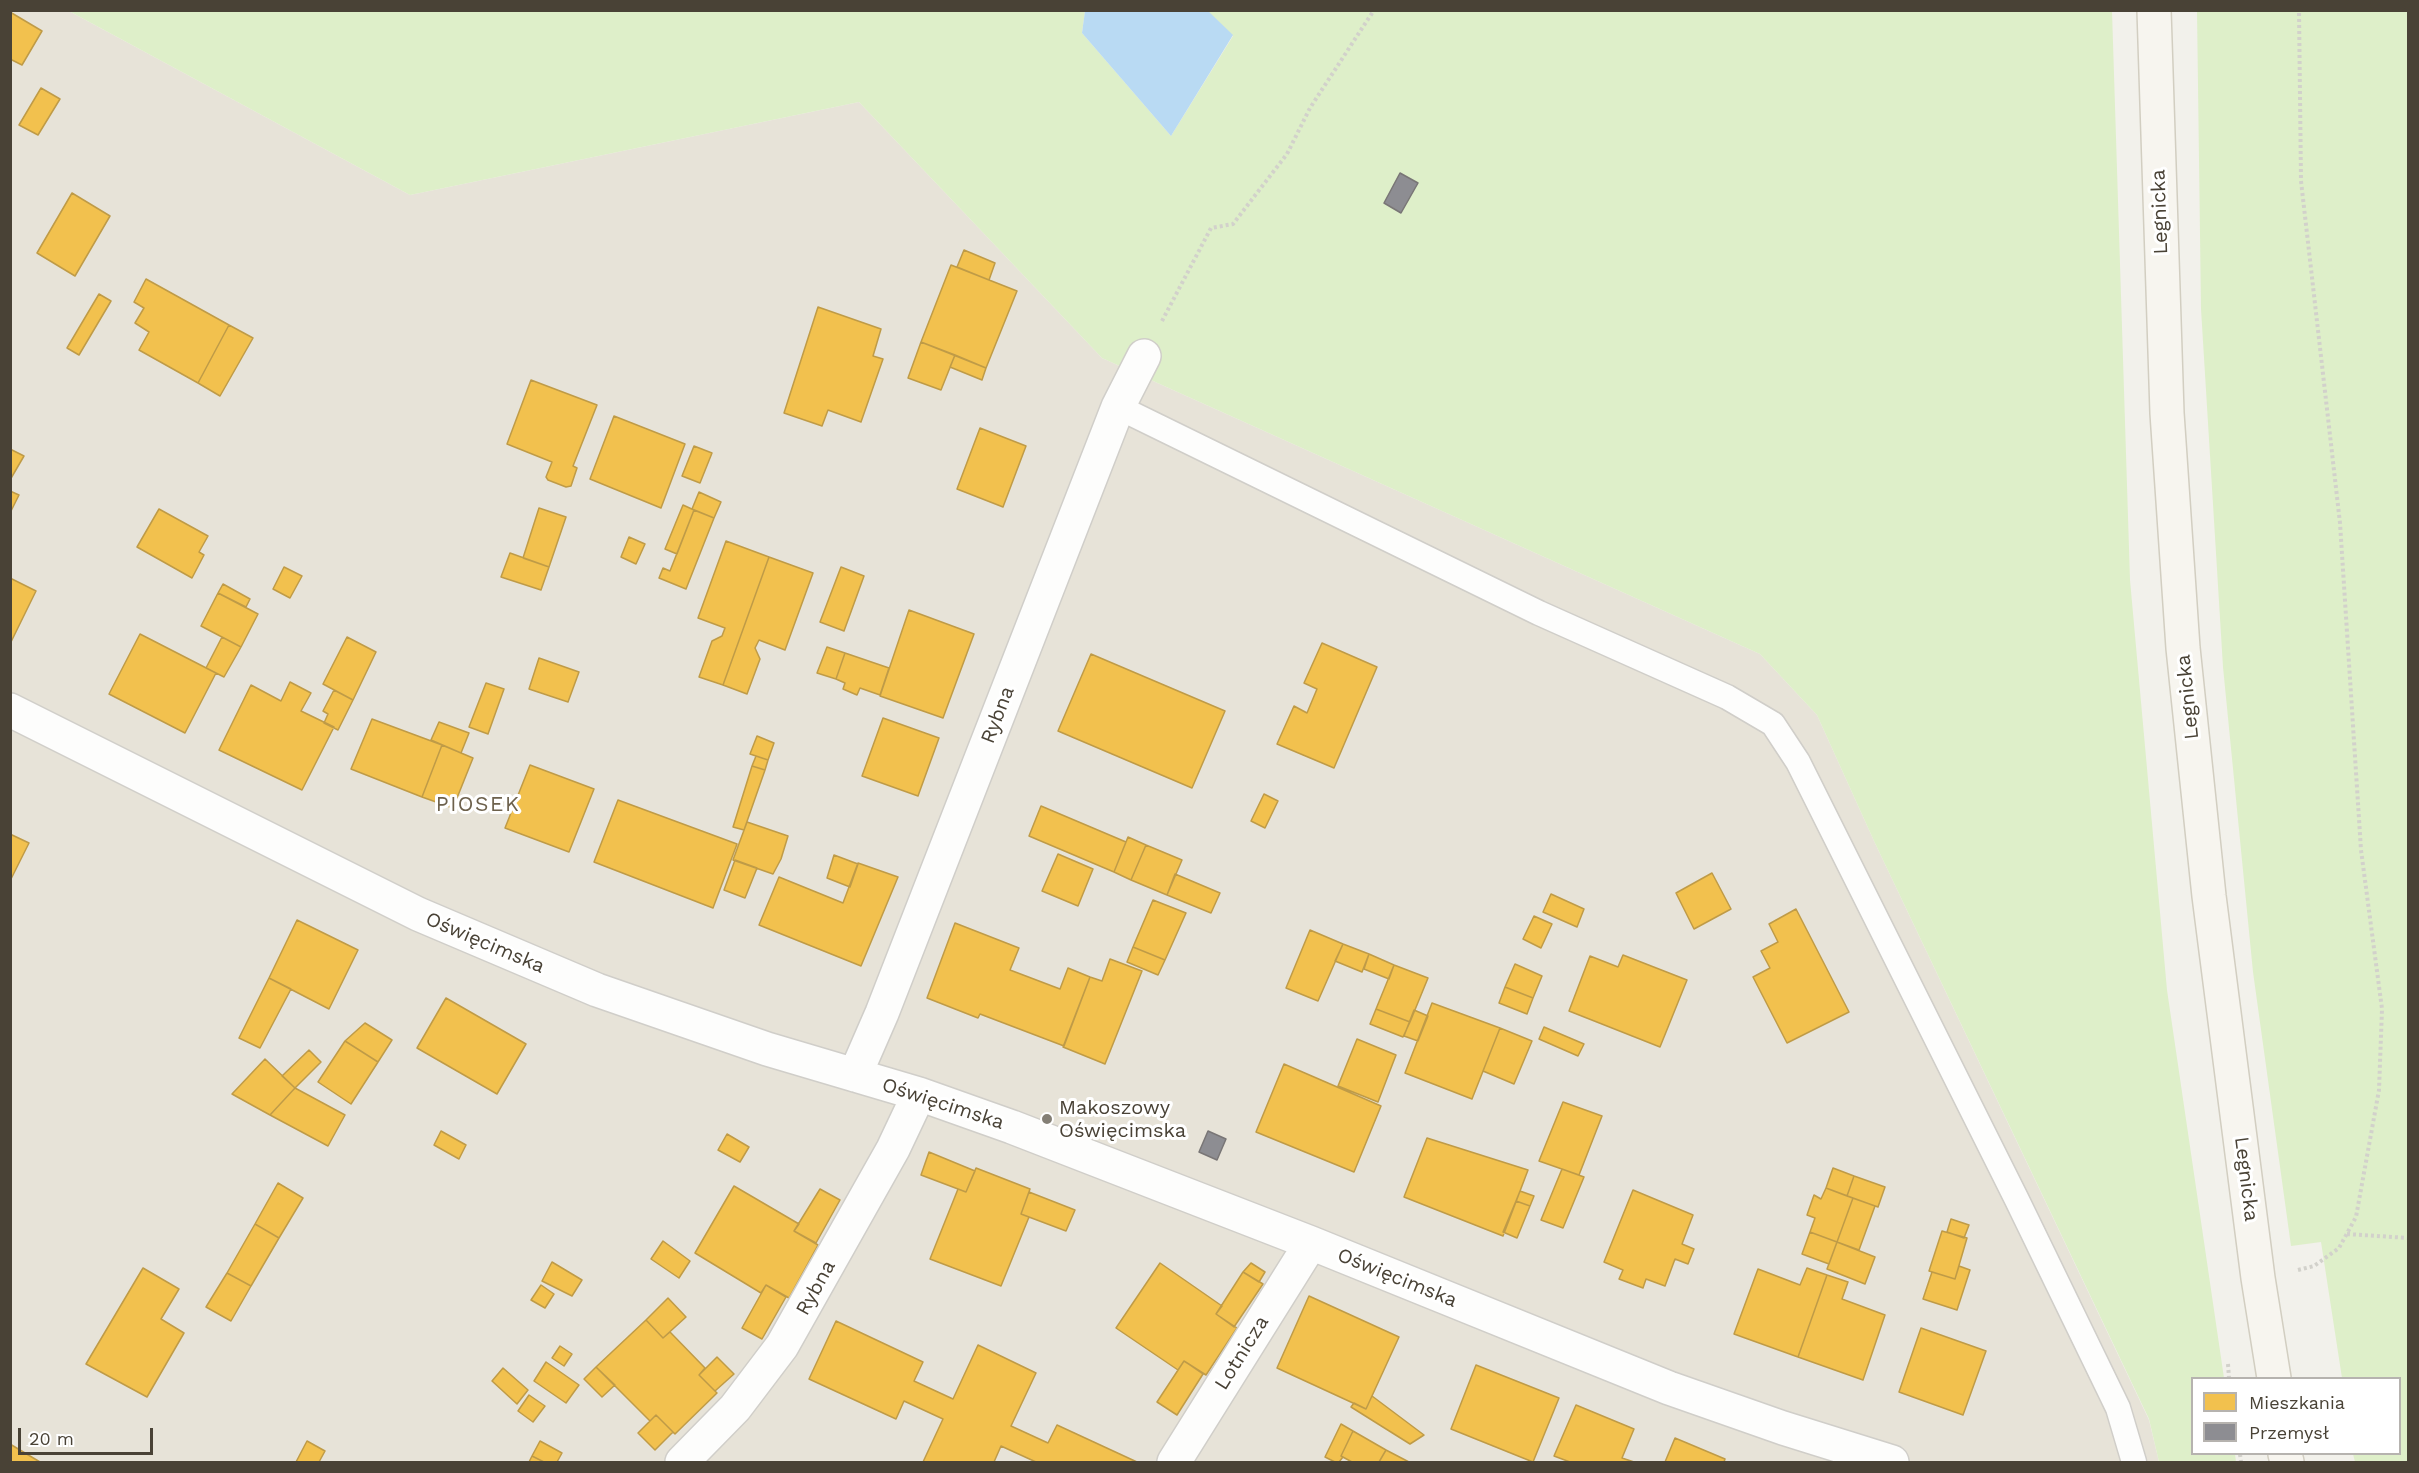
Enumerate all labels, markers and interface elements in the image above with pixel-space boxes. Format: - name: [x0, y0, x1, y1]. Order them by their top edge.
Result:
- street label: Legnicka: [2147, 169, 2173, 255]
- street label: Legnicka: [2172, 653, 2204, 741]
- street label: Rybna: [976, 683, 1020, 747]
- district label: PIOSEK: [436, 792, 520, 818]
- street label: Oświęcimska: [422, 907, 548, 979]
- street label: Oświęcimska: [879, 1073, 1007, 1135]
- place label: Makoszowy Oświęcimska: [1059, 1096, 1186, 1143]
- marker: Makoszowy Oświęcimska: [1040, 1112, 1054, 1126]
- street label: Legnicka: [2229, 1135, 2263, 1223]
- street label: Oświęcimska: [1334, 1243, 1460, 1313]
- street label: Rybna: [791, 1256, 841, 1320]
- street label: Lotnicza: [1210, 1312, 1274, 1394]
- legend: [2191, 1377, 2401, 1455]
- text: Mieszkania: [2249, 1392, 2345, 1413]
- scale bar: [21, 1416, 156, 1454]
- text: Przemysł: [2249, 1422, 2329, 1443]
- text: 20 m: [29, 1428, 74, 1449]

